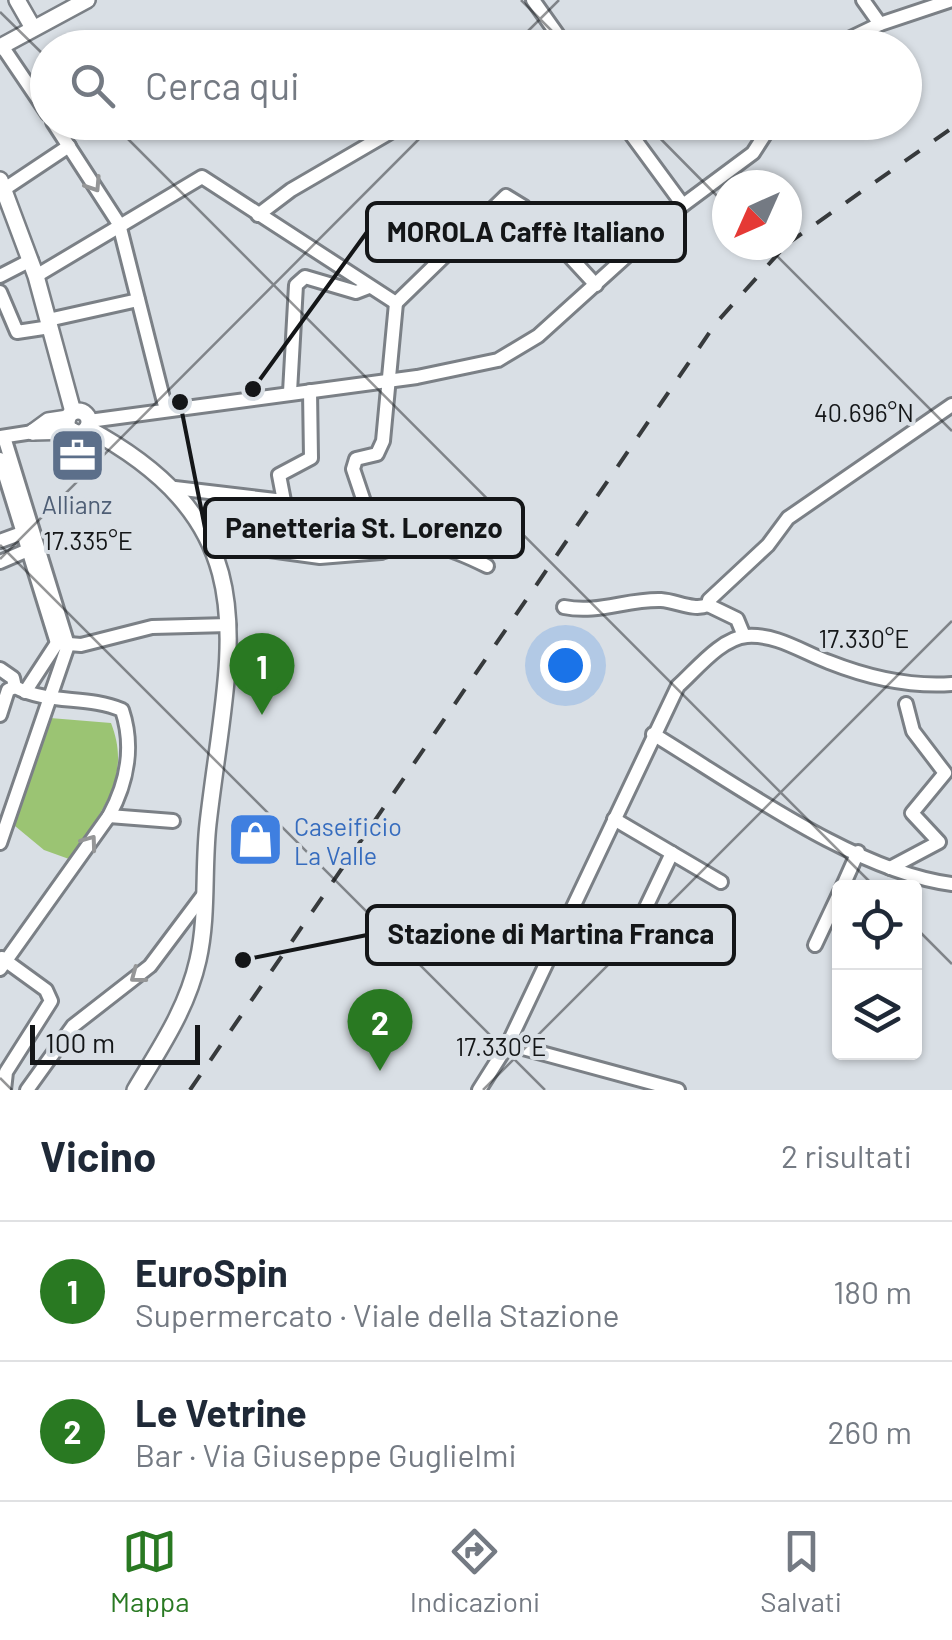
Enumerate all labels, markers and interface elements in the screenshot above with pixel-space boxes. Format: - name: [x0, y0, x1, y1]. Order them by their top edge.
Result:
- search box: [30, 30, 922, 140]
- icon: search: [65, 58, 120, 113]
- text: Cerca qui: [145, 62, 300, 108]
- north arrow: [712, 170, 802, 260]
- one-way arrow: [81, 174, 100, 192]
- callout: MOROLA Caffè Italiano: [367, 203, 685, 261]
- text: MOROLA Caffè Italiano: [387, 214, 665, 248]
- text: 40.696°N: [814, 397, 914, 427]
- office icon: Allianz: [47, 425, 107, 485]
- place label: Allianz: [42, 489, 112, 519]
- callout: Panetteria St. Lorenzo: [205, 499, 523, 557]
- text: Panetteria St. Lorenzo: [225, 510, 503, 544]
- text: 17.335°E: [43, 525, 133, 555]
- text: 17.330°E: [819, 623, 909, 653]
- pin: 1: [230, 632, 294, 715]
- your location: [540, 640, 591, 691]
- shop icon: Caseificio La Valle: [225, 810, 285, 870]
- place label: Caseificio La Valle: [294, 811, 402, 870]
- one-way arrow: [79, 835, 96, 853]
- map controls: [832, 880, 922, 1060]
- button: locate: [832, 880, 922, 970]
- callout: Stazione di Martina Franca: [367, 906, 734, 964]
- text: Stazione di Martina Franca: [388, 916, 714, 950]
- one-way arrow: [130, 964, 148, 982]
- button: layers: [832, 970, 922, 1060]
- pin: 2: [348, 988, 412, 1071]
- scale bar: [30, 1020, 200, 1064]
- text: 100 m: [45, 1025, 115, 1059]
- text: 17.330°E: [456, 1031, 546, 1061]
- text: Vicino: [40, 1130, 156, 1180]
- text: 2 risultati: [781, 1136, 912, 1174]
- text: EuroSpin: [135, 1249, 288, 1295]
- text: 1: [67, 1272, 78, 1310]
- text: 180 m: [833, 1272, 912, 1310]
- text: Supermercato · Viale della Stazione: [135, 1295, 620, 1333]
- text: Le Vetrine: [135, 1389, 307, 1435]
- text: 2: [64, 1412, 81, 1450]
- text: 260 m: [827, 1412, 912, 1450]
- text: Bar · Via Giuseppe Guglielmi: [135, 1435, 517, 1473]
- tab: Mappa: [110, 1524, 190, 1618]
- tab: Indicazioni: [410, 1524, 540, 1618]
- tab: Salvati: [760, 1524, 842, 1618]

